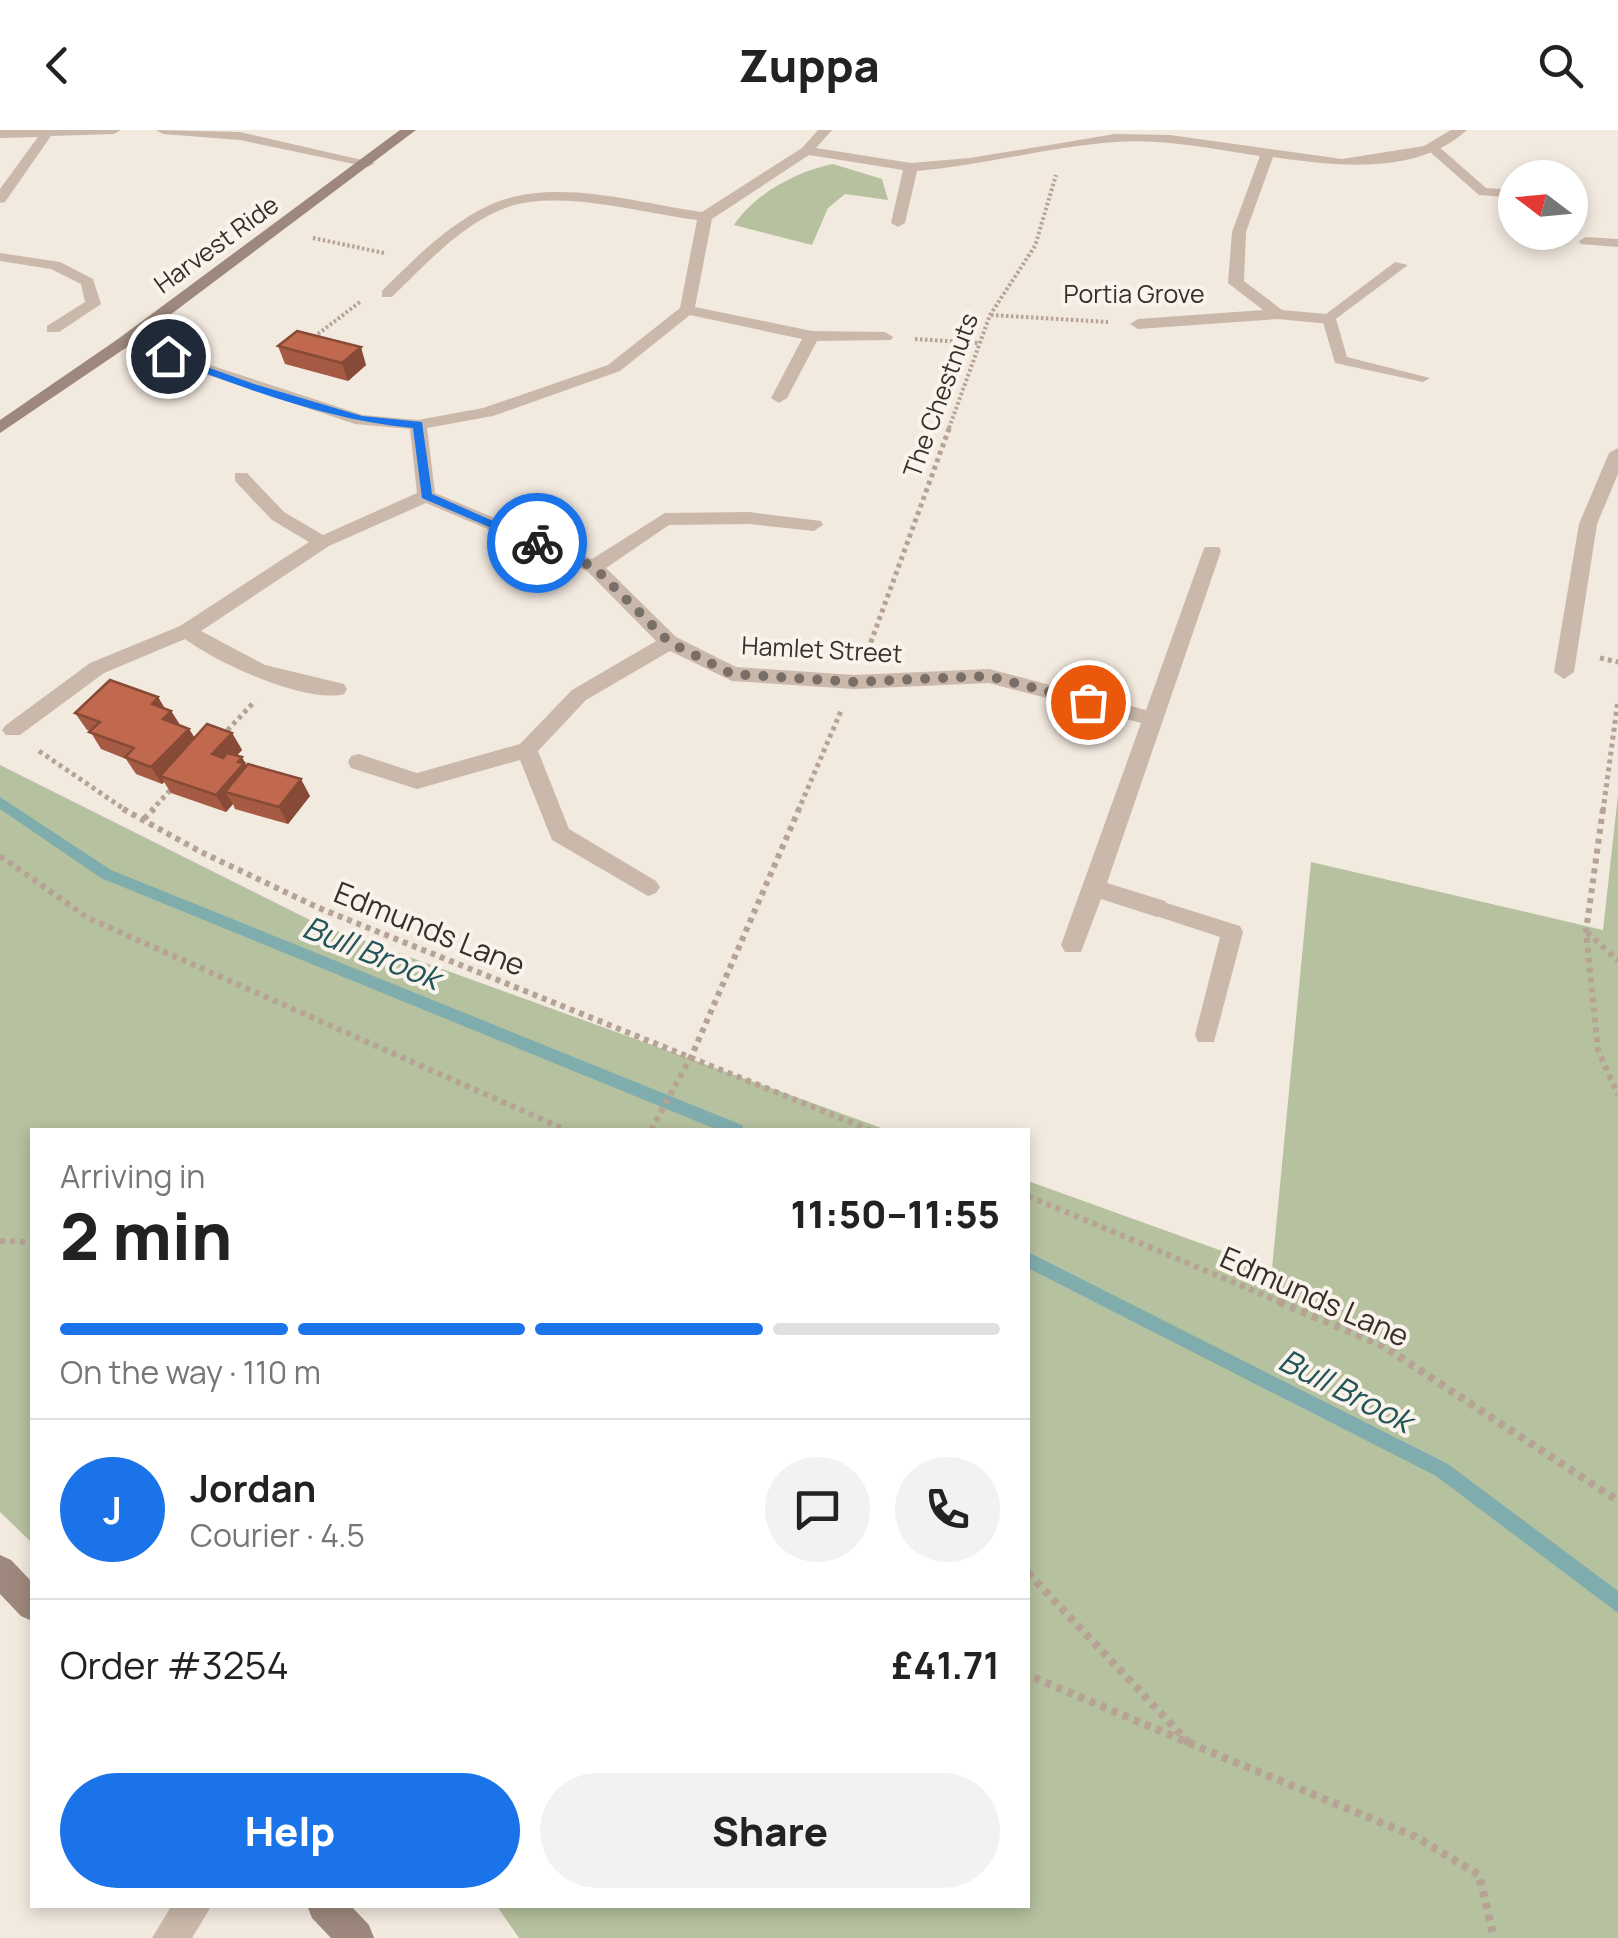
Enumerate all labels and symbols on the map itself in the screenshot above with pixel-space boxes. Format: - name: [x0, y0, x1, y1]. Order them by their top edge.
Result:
- north arrow: [1498, 160, 1588, 250]
- street label: Harvest Ride: [147, 187, 285, 301]
- street label: Portia Grove: [1063, 276, 1205, 311]
- street label: The Chestnuts: [894, 308, 986, 482]
- pin: [126, 314, 211, 399]
- courier: [487, 493, 587, 593]
- street label: Hamlet Street: [741, 627, 903, 671]
- pin: [1046, 660, 1131, 745]
- street label: Edmunds Lane: [328, 871, 532, 985]
- water label: Bull Brook: [297, 905, 451, 1001]
- street label: Edmunds Lane: [1214, 1236, 1416, 1356]
- water label: Bull Brook: [1272, 1338, 1424, 1444]

